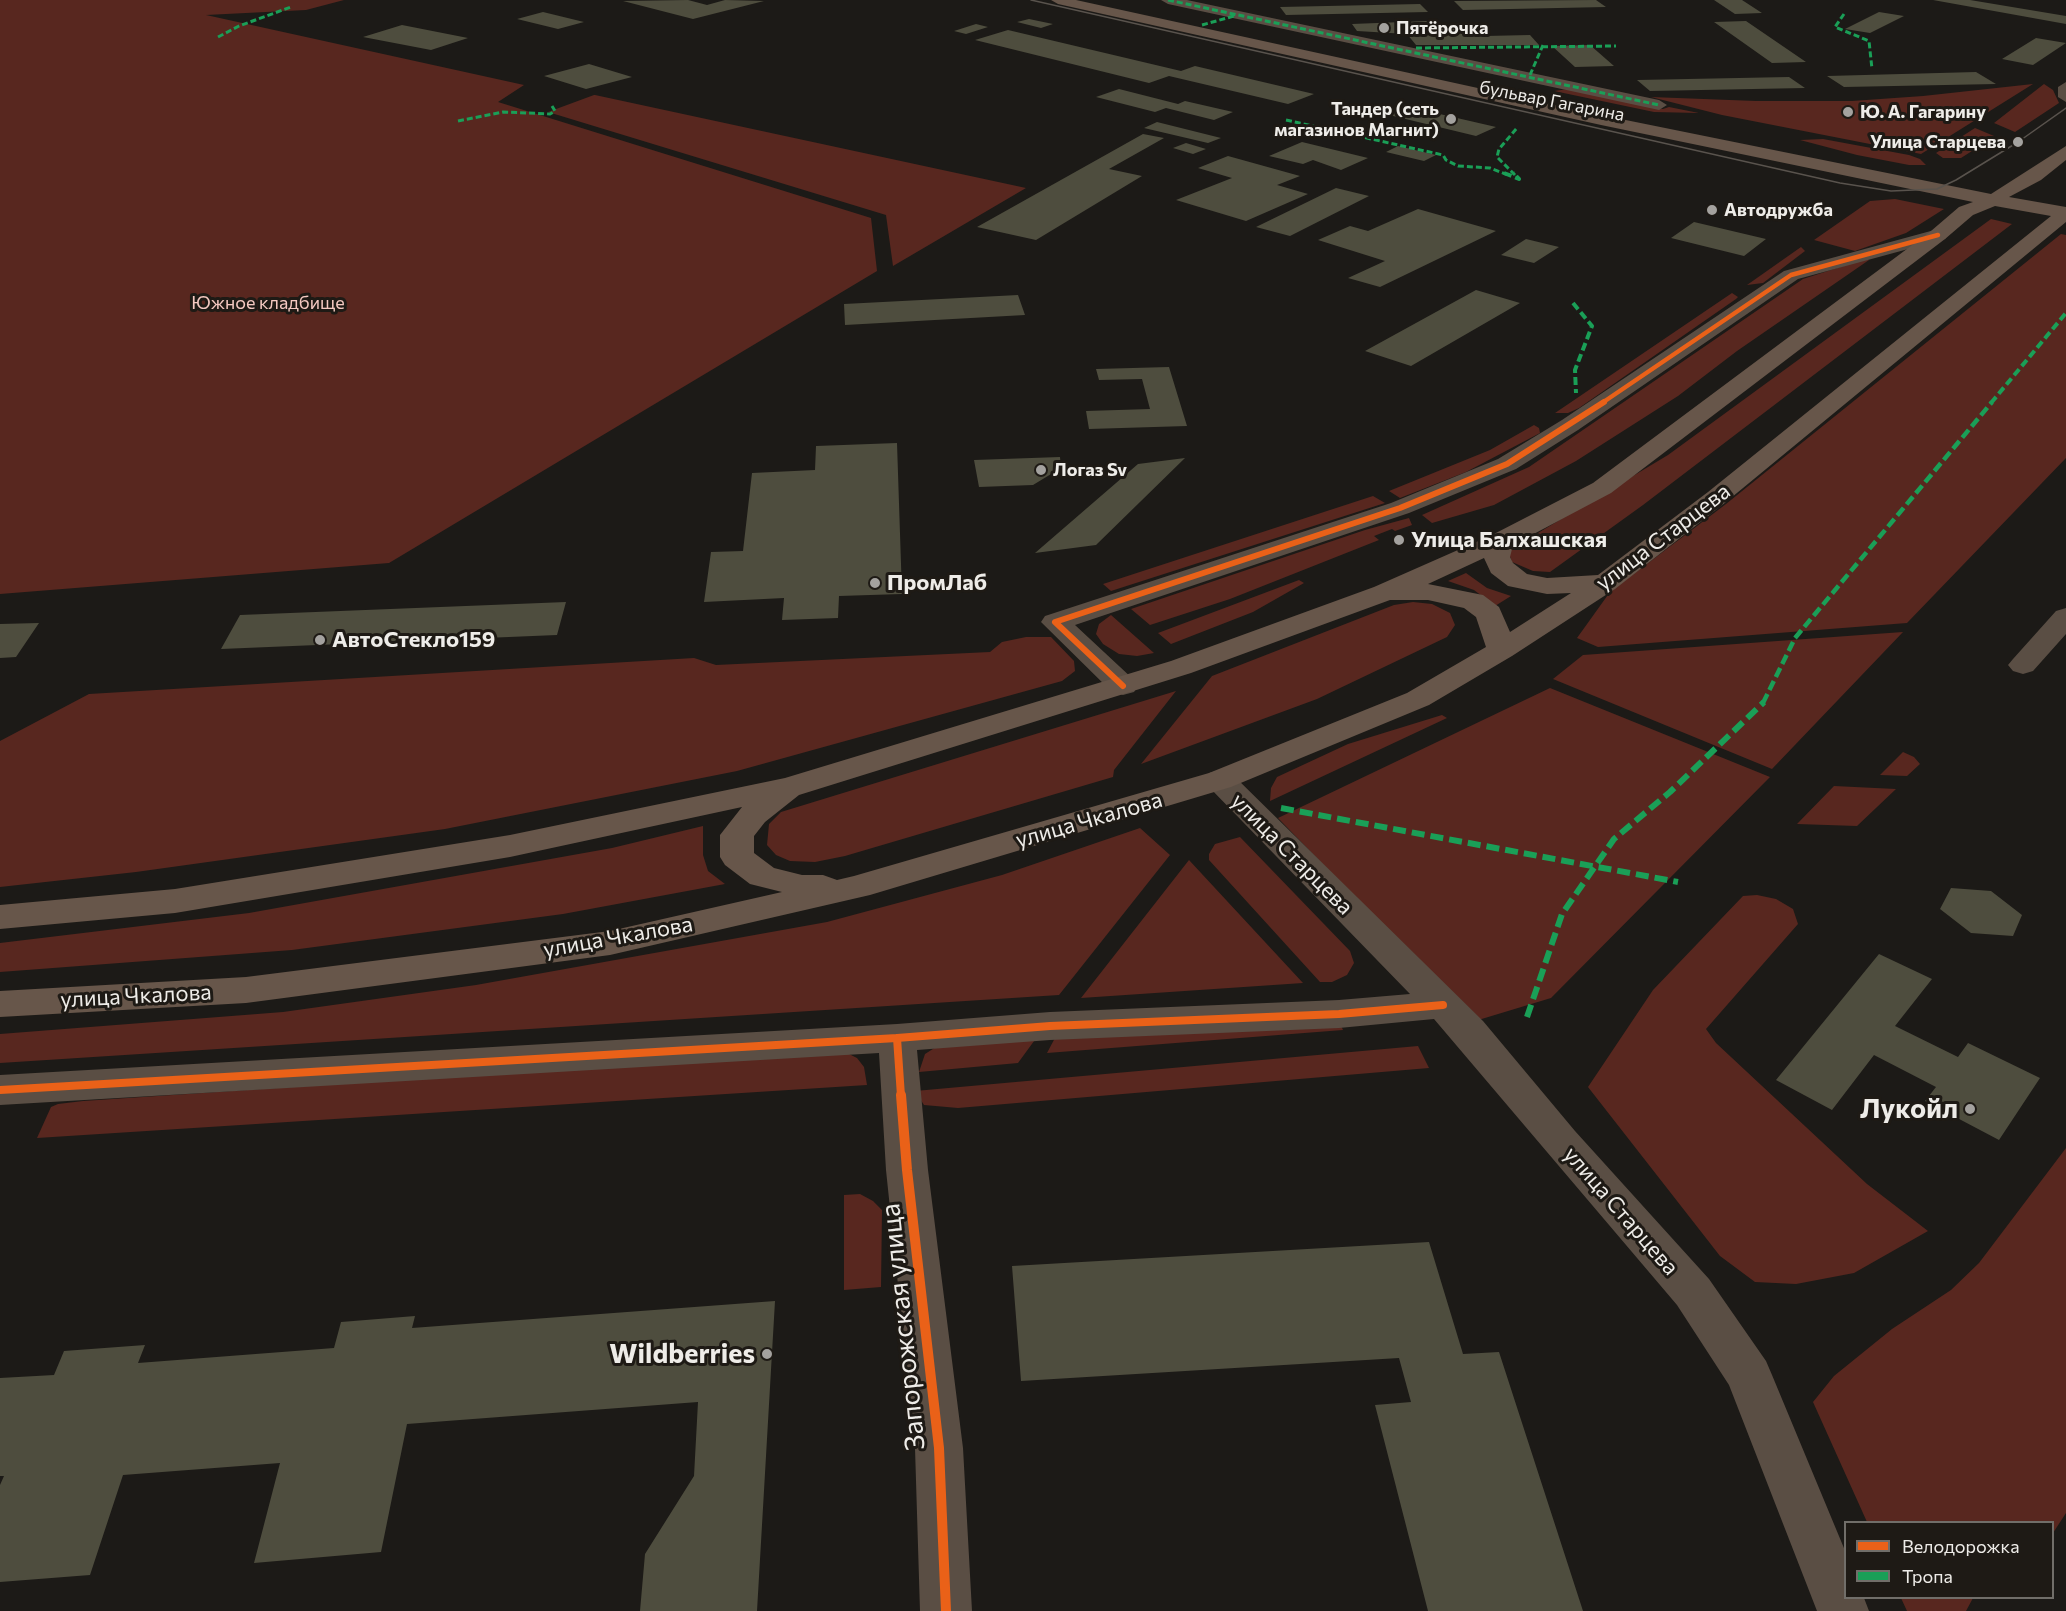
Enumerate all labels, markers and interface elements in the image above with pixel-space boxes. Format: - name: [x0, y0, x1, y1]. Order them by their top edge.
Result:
- place label: Пятёрочка: [1396, 17, 1488, 39]
- marker: Пятёрочка: [1377, 21, 1391, 35]
- street label: бульвар Гагарина: [1478, 76, 1626, 126]
- place label: Тандер (сеть магазинов Магнит): [1274, 98, 1439, 140]
- place label: Ю. А. Гагарину: [1860, 101, 1986, 123]
- marker: Ю. А. Гагарину: [1841, 105, 1855, 119]
- marker: Тандер (сеть магазинов Магнит): [1444, 112, 1458, 126]
- place label: Улица Старцева: [1870, 131, 2006, 153]
- marker: Улица Старцева: [2011, 135, 2025, 149]
- place label: Автодружба: [1724, 199, 1833, 221]
- marker: Автодружба: [1705, 203, 1719, 217]
- park label: Южное кладбище: [191, 292, 345, 314]
- place label: Логаз Sv: [1053, 459, 1127, 481]
- marker: Логаз Sv: [1034, 463, 1048, 477]
- street label: улица Старцева: [1591, 478, 1735, 596]
- place label: Улица Балхашская: [1411, 527, 1607, 553]
- marker: Улица Балхашская: [1392, 533, 1406, 547]
- place label: ПромЛаб: [887, 570, 987, 596]
- marker: ПромЛаб: [868, 576, 882, 590]
- place label: АвтоСтекло159: [332, 627, 495, 653]
- marker: АвтоСтекло159: [313, 633, 327, 647]
- street label: улица Чкалова: [1013, 786, 1165, 854]
- street label: улица Старцева: [1226, 788, 1358, 920]
- street label: улица Чкалова: [541, 911, 695, 963]
- street label: улица Чкалова: [60, 979, 212, 1013]
- place label: Лукойл: [1860, 1093, 1958, 1125]
- marker: Лукойл: [1963, 1102, 1977, 1116]
- street label: улица Старцева: [1558, 1142, 1684, 1280]
- street label: Запорожская улица: [874, 1202, 932, 1452]
- place label: Wildberries: [609, 1338, 755, 1370]
- marker: Wildberries: [760, 1347, 774, 1361]
- legend: [1844, 1521, 2054, 1599]
- text: Велодорожка: [1902, 1535, 2020, 1557]
- text: Тропа: [1902, 1565, 1953, 1587]

